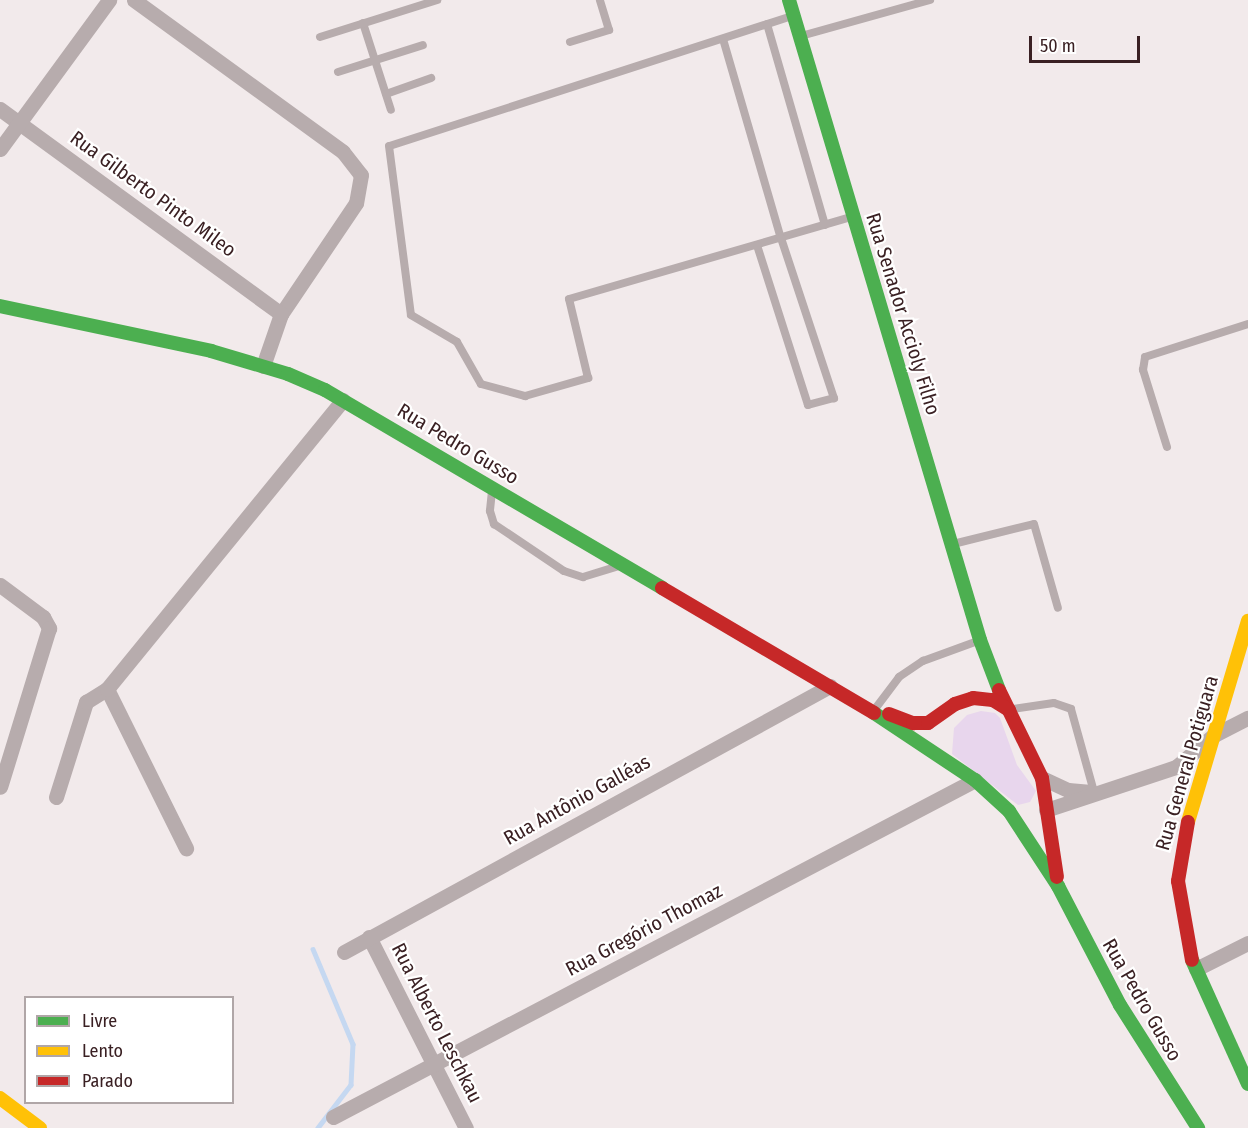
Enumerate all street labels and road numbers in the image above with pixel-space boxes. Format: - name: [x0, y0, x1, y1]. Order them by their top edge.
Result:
- street label: Rua Gilberto Pinto Mileo: [65, 126, 241, 262]
- street label: Rua Senador Accioly Filho: [861, 210, 945, 418]
- street label: Rua Pedro Gusso: [393, 398, 523, 490]
- street label: Rua General Potiguara: [1151, 673, 1223, 853]
- street label: Rua Antônio Galléas: [500, 750, 654, 850]
- street label: Rua Gregório Thomaz: [562, 879, 726, 981]
- street label: Rua Pedro Gusso: [1097, 935, 1187, 1065]
- street label: Rua Alberto Leschkau: [386, 939, 488, 1107]

